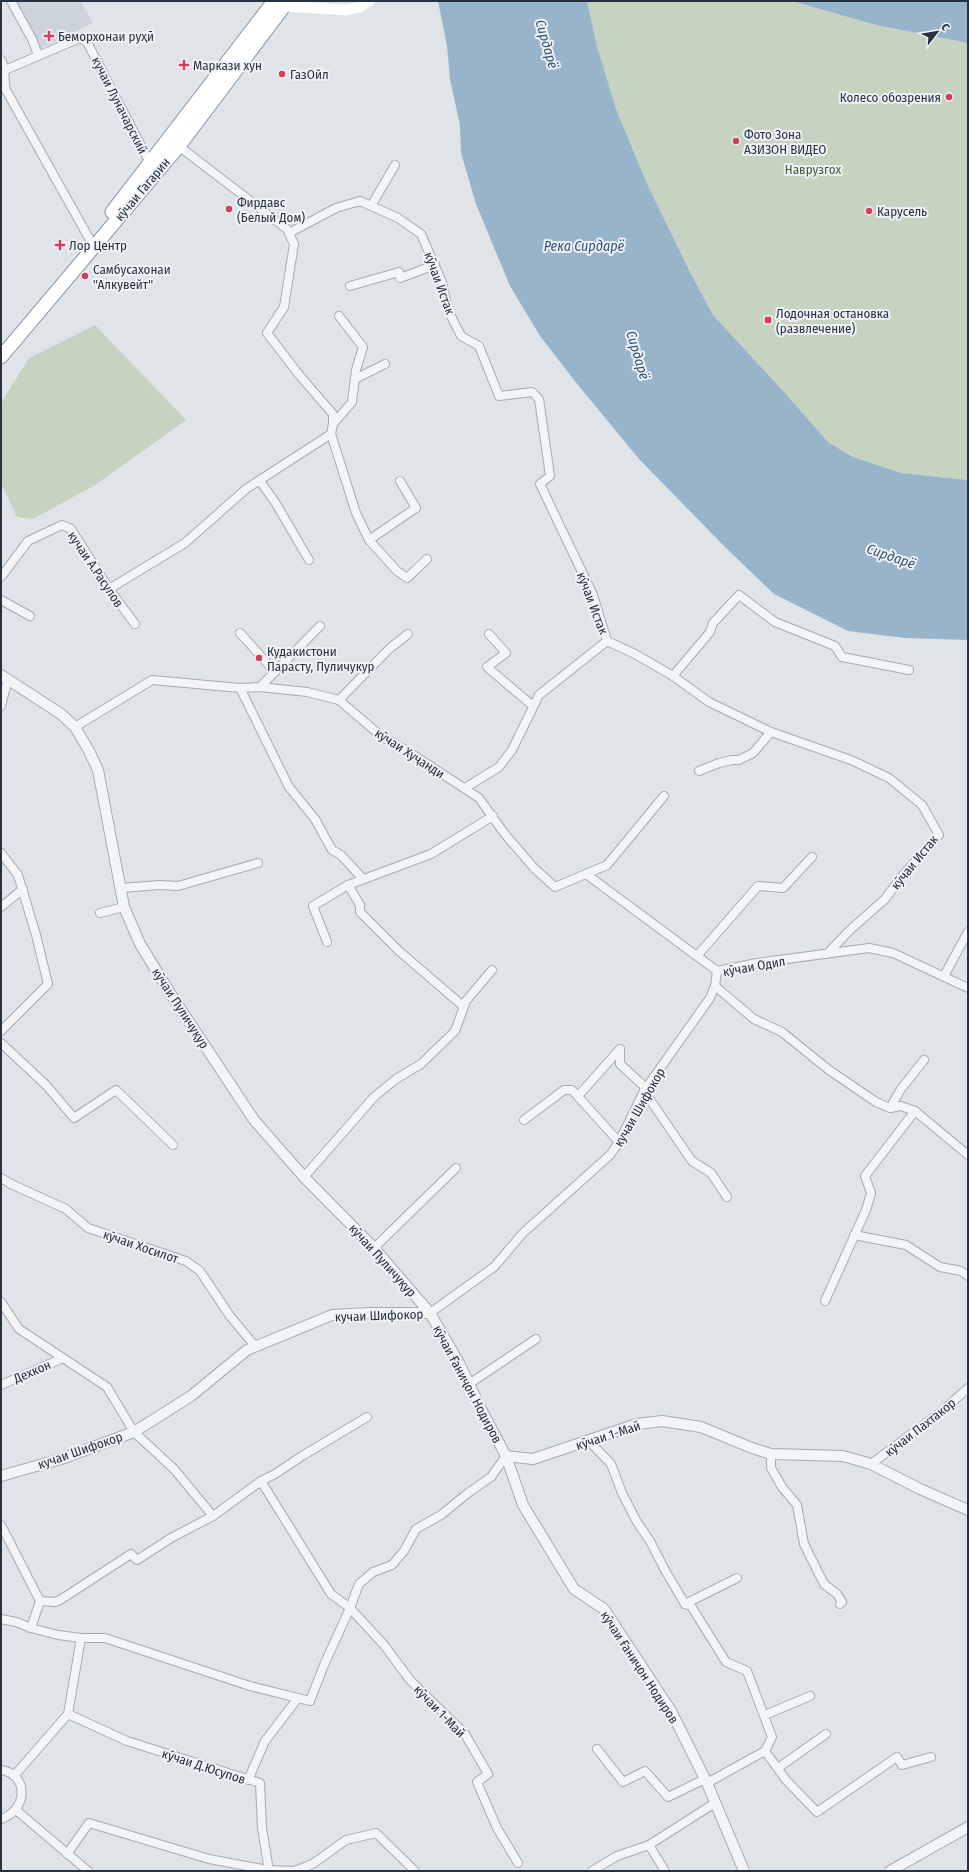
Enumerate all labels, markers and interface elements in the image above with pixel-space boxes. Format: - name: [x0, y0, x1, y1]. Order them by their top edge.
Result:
- north arrow: [917, 12, 957, 52]
- water label: Сирдарё: [531, 18, 562, 71]
- text: С: [938, 21, 952, 33]
- place label: Беморхонаи руҳӣ: [58, 29, 154, 44]
- marker: Беморхонаи руҳӣ: [43, 30, 55, 42]
- street label: кучаи Луначарский: [89, 54, 150, 156]
- place label: Маркази хун: [193, 58, 262, 73]
- marker: Маркази хун: [178, 59, 190, 71]
- place label: ГазОйл: [290, 67, 329, 82]
- marker: ГазОйл: [277, 69, 287, 79]
- place label: Колесо обозрения: [840, 90, 941, 105]
- marker: Колесо обозрения: [944, 92, 954, 102]
- place label: Фото Зона АЗИЗОН ВИДЕО: [744, 127, 827, 157]
- marker: Фото Зона АЗИЗОН ВИДЕО: [731, 136, 741, 146]
- street label: кӯчаи Гагарин: [112, 155, 173, 224]
- park label: Наврузгох: [785, 162, 841, 177]
- place label: Фирдавс (Белый Дом): [237, 195, 305, 225]
- marker: Фирдавс (Белый Дом): [224, 204, 234, 214]
- place label: Карусель: [877, 204, 927, 219]
- marker: Карусель: [864, 206, 874, 216]
- place label: Лор Центр: [69, 238, 127, 253]
- water label: Река Сирдарё: [544, 238, 625, 255]
- marker: Лор Центр: [54, 239, 66, 251]
- street label: кӯчаи Истак: [421, 250, 458, 316]
- place label: Самбусахонаи "Алкувейт": [93, 262, 171, 292]
- marker: Самбусахонаи "Алкувейт": [80, 271, 90, 281]
- place label: Лодочная остановка (развлечение): [776, 306, 889, 336]
- marker: Лодочная остановка (развлечение): [763, 315, 773, 325]
- water label: Сирдарё: [622, 329, 653, 382]
- street label: кучаи А.Расулов: [65, 529, 126, 610]
- water label: Сирдарё: [864, 540, 918, 573]
- street label: кӯчаи Истак: [574, 570, 611, 636]
- place label: Кудакистони Парасту, Пуличукур: [267, 644, 375, 674]
- marker: Кудакистони Парасту, Пуличукур: [254, 653, 264, 663]
- street label: кӯчаи Хуҷанди: [372, 725, 447, 782]
- street label: кӯчаи Истак: [888, 832, 941, 892]
- street label: кӯчаи Одил: [722, 954, 786, 979]
- street label: кӯчаи Пуличуқур: [149, 965, 212, 1051]
- street label: кучаи Шифокор: [611, 1065, 668, 1149]
- street label: кӯчаи Пуличуқур: [346, 1221, 419, 1300]
- street label: кӯчаи Хосилот: [101, 1227, 181, 1267]
- street label: кучаи Шифокор: [335, 1306, 424, 1325]
- street label: кӯчаи Ғаниҷон Нодиров: [430, 1323, 505, 1446]
- street label: Дехкон: [10, 1357, 53, 1386]
- street label: кӯчаи Пахтакор: [882, 1395, 959, 1460]
- street label: кӯчаи 1-Май: [574, 1418, 642, 1453]
- street label: кучаи Шифокор: [36, 1429, 125, 1472]
- street label: кӯчаи Ғаниҷон Нодиров: [598, 1608, 682, 1726]
- street label: кӯчаи 1-Май: [411, 1682, 468, 1741]
- street label: кӯчаи Д.Юсупов: [160, 1746, 248, 1787]

